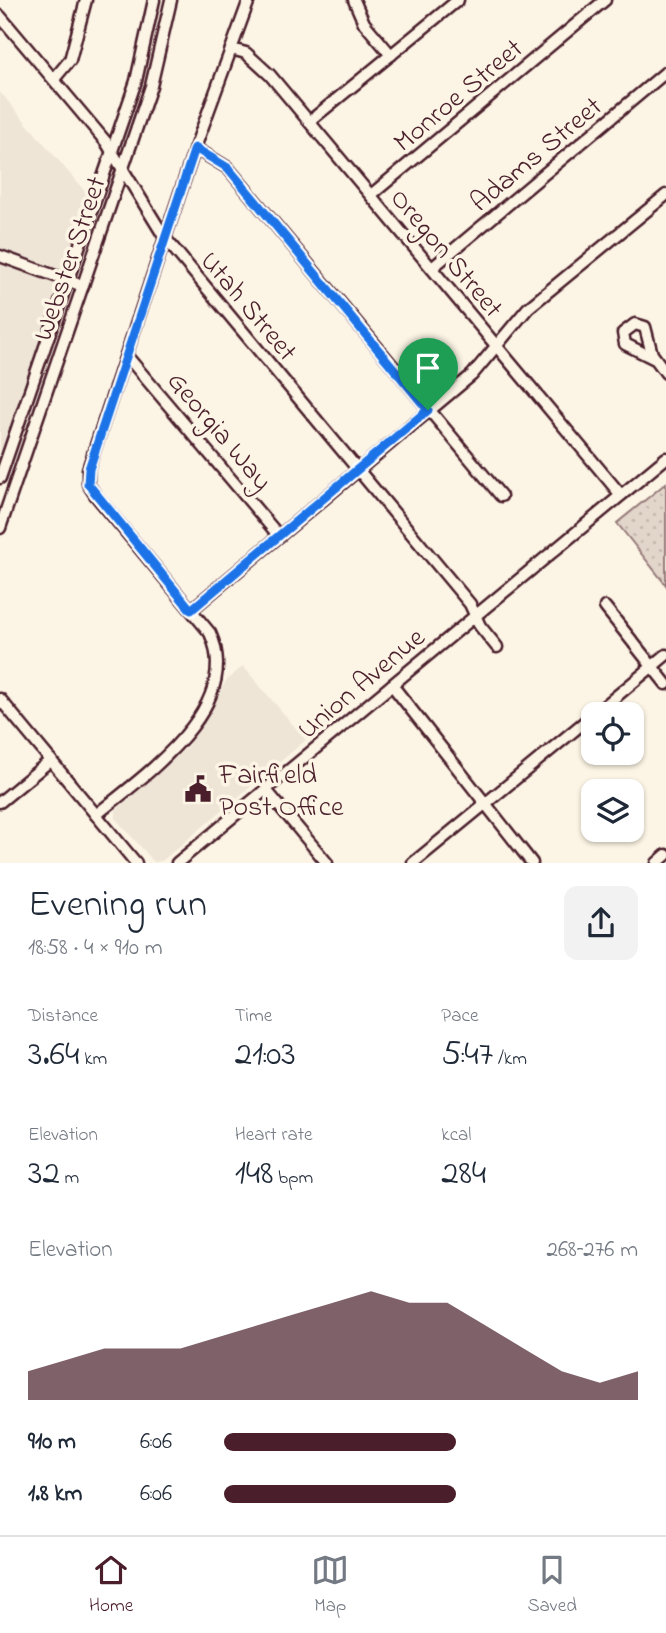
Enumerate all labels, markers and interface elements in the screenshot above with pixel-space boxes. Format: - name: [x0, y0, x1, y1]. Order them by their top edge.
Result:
- street label: Monroe Street: [385, 30, 533, 163]
- street label: Adams Street: [462, 88, 612, 223]
- street label: Webster Street: [24, 171, 119, 347]
- street label: Oregon Street: [379, 180, 512, 328]
- street label: Utah Street: [189, 243, 306, 371]
- pin: [398, 338, 458, 410]
- icon: arrive: [409, 349, 447, 387]
- street label: Georgia Way: [156, 363, 281, 501]
- street label: Union Avenue: [289, 619, 435, 750]
- map controls: [581, 702, 644, 842]
- button: locate: [581, 702, 644, 765]
- place label: Fairfield Post Office: [218, 756, 344, 829]
- public building icon: Fairfield Post Office: [183, 774, 213, 804]
- button: layers: [581, 779, 644, 842]
- text: Evening run: [28, 878, 207, 934]
- button: share: [564, 886, 638, 960]
- text: 18:58 · 4 × 910 m: [28, 932, 163, 965]
- text: Distance: [28, 1003, 98, 1030]
- text: Time: [235, 1003, 272, 1030]
- text: Pace: [441, 1003, 478, 1030]
- text: 3.64: [28, 1030, 79, 1081]
- text: 21:03: [235, 1030, 296, 1081]
- text: 5:47: [441, 1030, 493, 1081]
- text: km: [79, 1046, 107, 1073]
- text: /km: [493, 1046, 527, 1073]
- text: Elevation: [28, 1122, 98, 1149]
- text: Heart rate: [235, 1122, 313, 1149]
- text: kcal: [441, 1122, 472, 1149]
- text: 32: [28, 1149, 60, 1200]
- text: 148: [235, 1149, 273, 1200]
- text: 284: [441, 1149, 486, 1200]
- text: m: [60, 1165, 79, 1192]
- text: bpm: [273, 1165, 313, 1192]
- text: Elevation: [28, 1234, 113, 1267]
- text: 268–276 m: [547, 1234, 638, 1267]
- text: 910 m: [28, 1426, 76, 1459]
- text: 6:06: [140, 1426, 172, 1459]
- text: 1.8 km: [28, 1478, 82, 1511]
- text: 6:06: [140, 1478, 172, 1511]
- tab: Home: [89, 1551, 133, 1620]
- tab: Map: [311, 1551, 349, 1620]
- tab: Saved: [527, 1551, 577, 1620]

